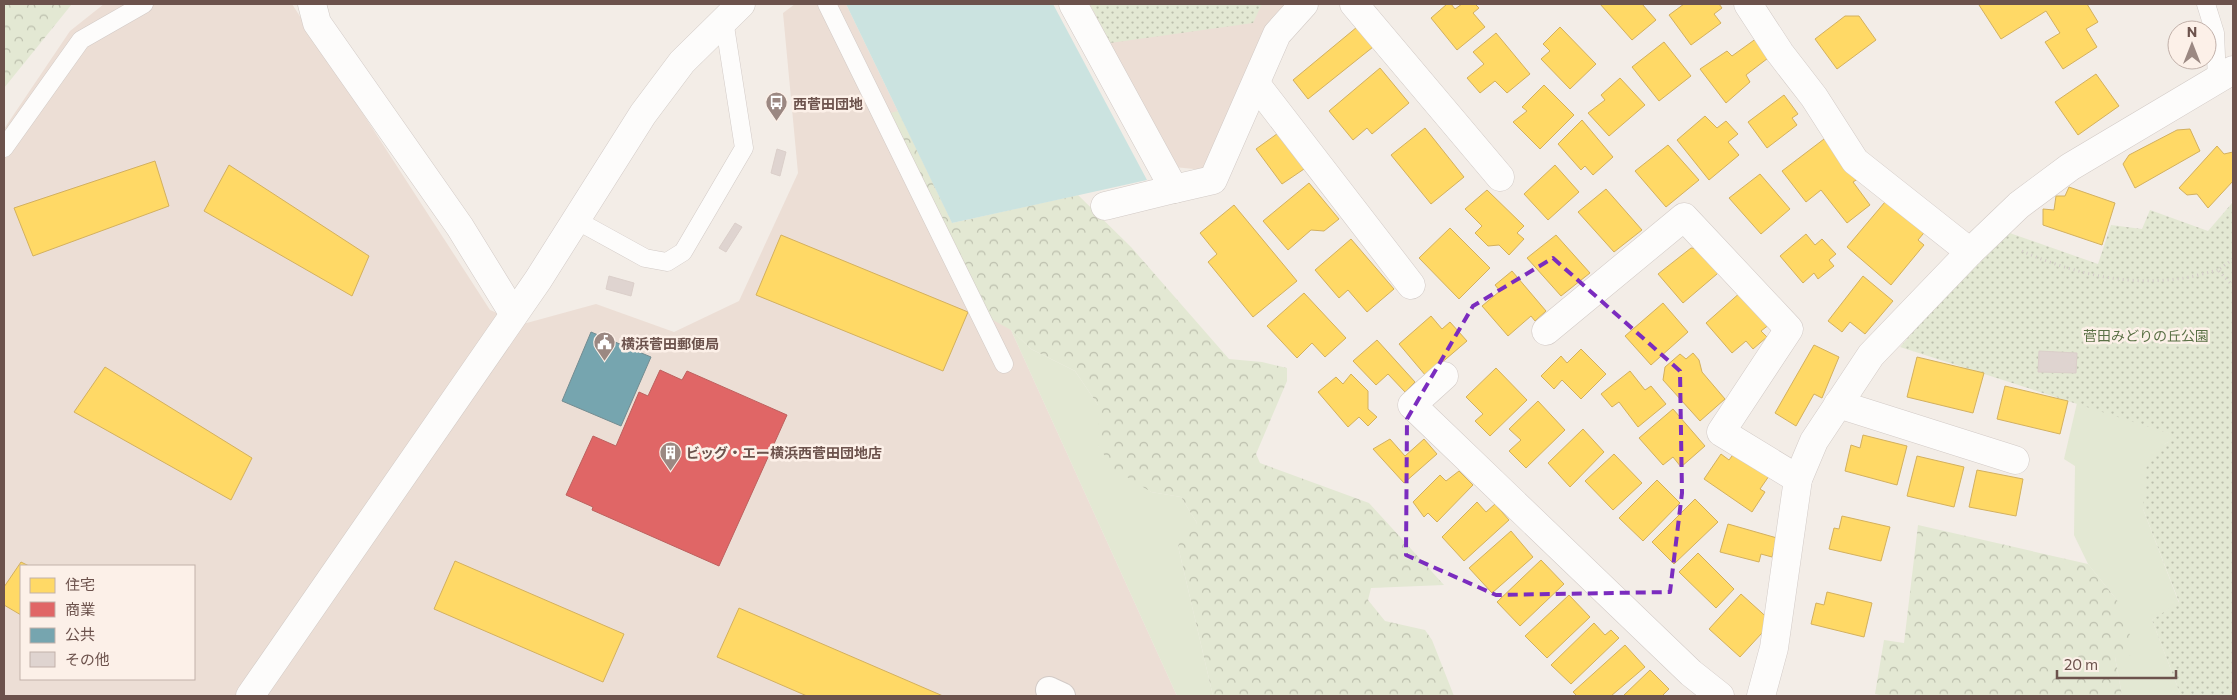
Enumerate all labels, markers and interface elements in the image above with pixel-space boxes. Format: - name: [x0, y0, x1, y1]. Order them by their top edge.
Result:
- north arrow: [2167, 20, 2217, 70]
- text: N: [2187, 23, 2197, 40]
- bus stop icon: 西菅田団地: [765, 91, 789, 122]
- place label: 西菅田団地: [793, 95, 863, 112]
- park label: 菅田みどりの丘公園: [2083, 327, 2209, 344]
- public building icon: 横浜菅田郵便局: [593, 331, 617, 362]
- place label: 横浜菅田郵便局: [621, 335, 719, 352]
- building icon: ビッグ・エー横浜西菅田団地店: [658, 440, 682, 471]
- place label: ビッグ・エー横浜西菅田団地店: [686, 444, 882, 461]
- legend: [20, 565, 195, 680]
- text: 住宅: [65, 575, 95, 593]
- text: 商業: [65, 600, 95, 618]
- text: 公共: [65, 625, 95, 643]
- scale bar: [2057, 648, 2176, 680]
- text: その他: [65, 650, 110, 668]
- text: 20 m: [2064, 655, 2098, 673]

